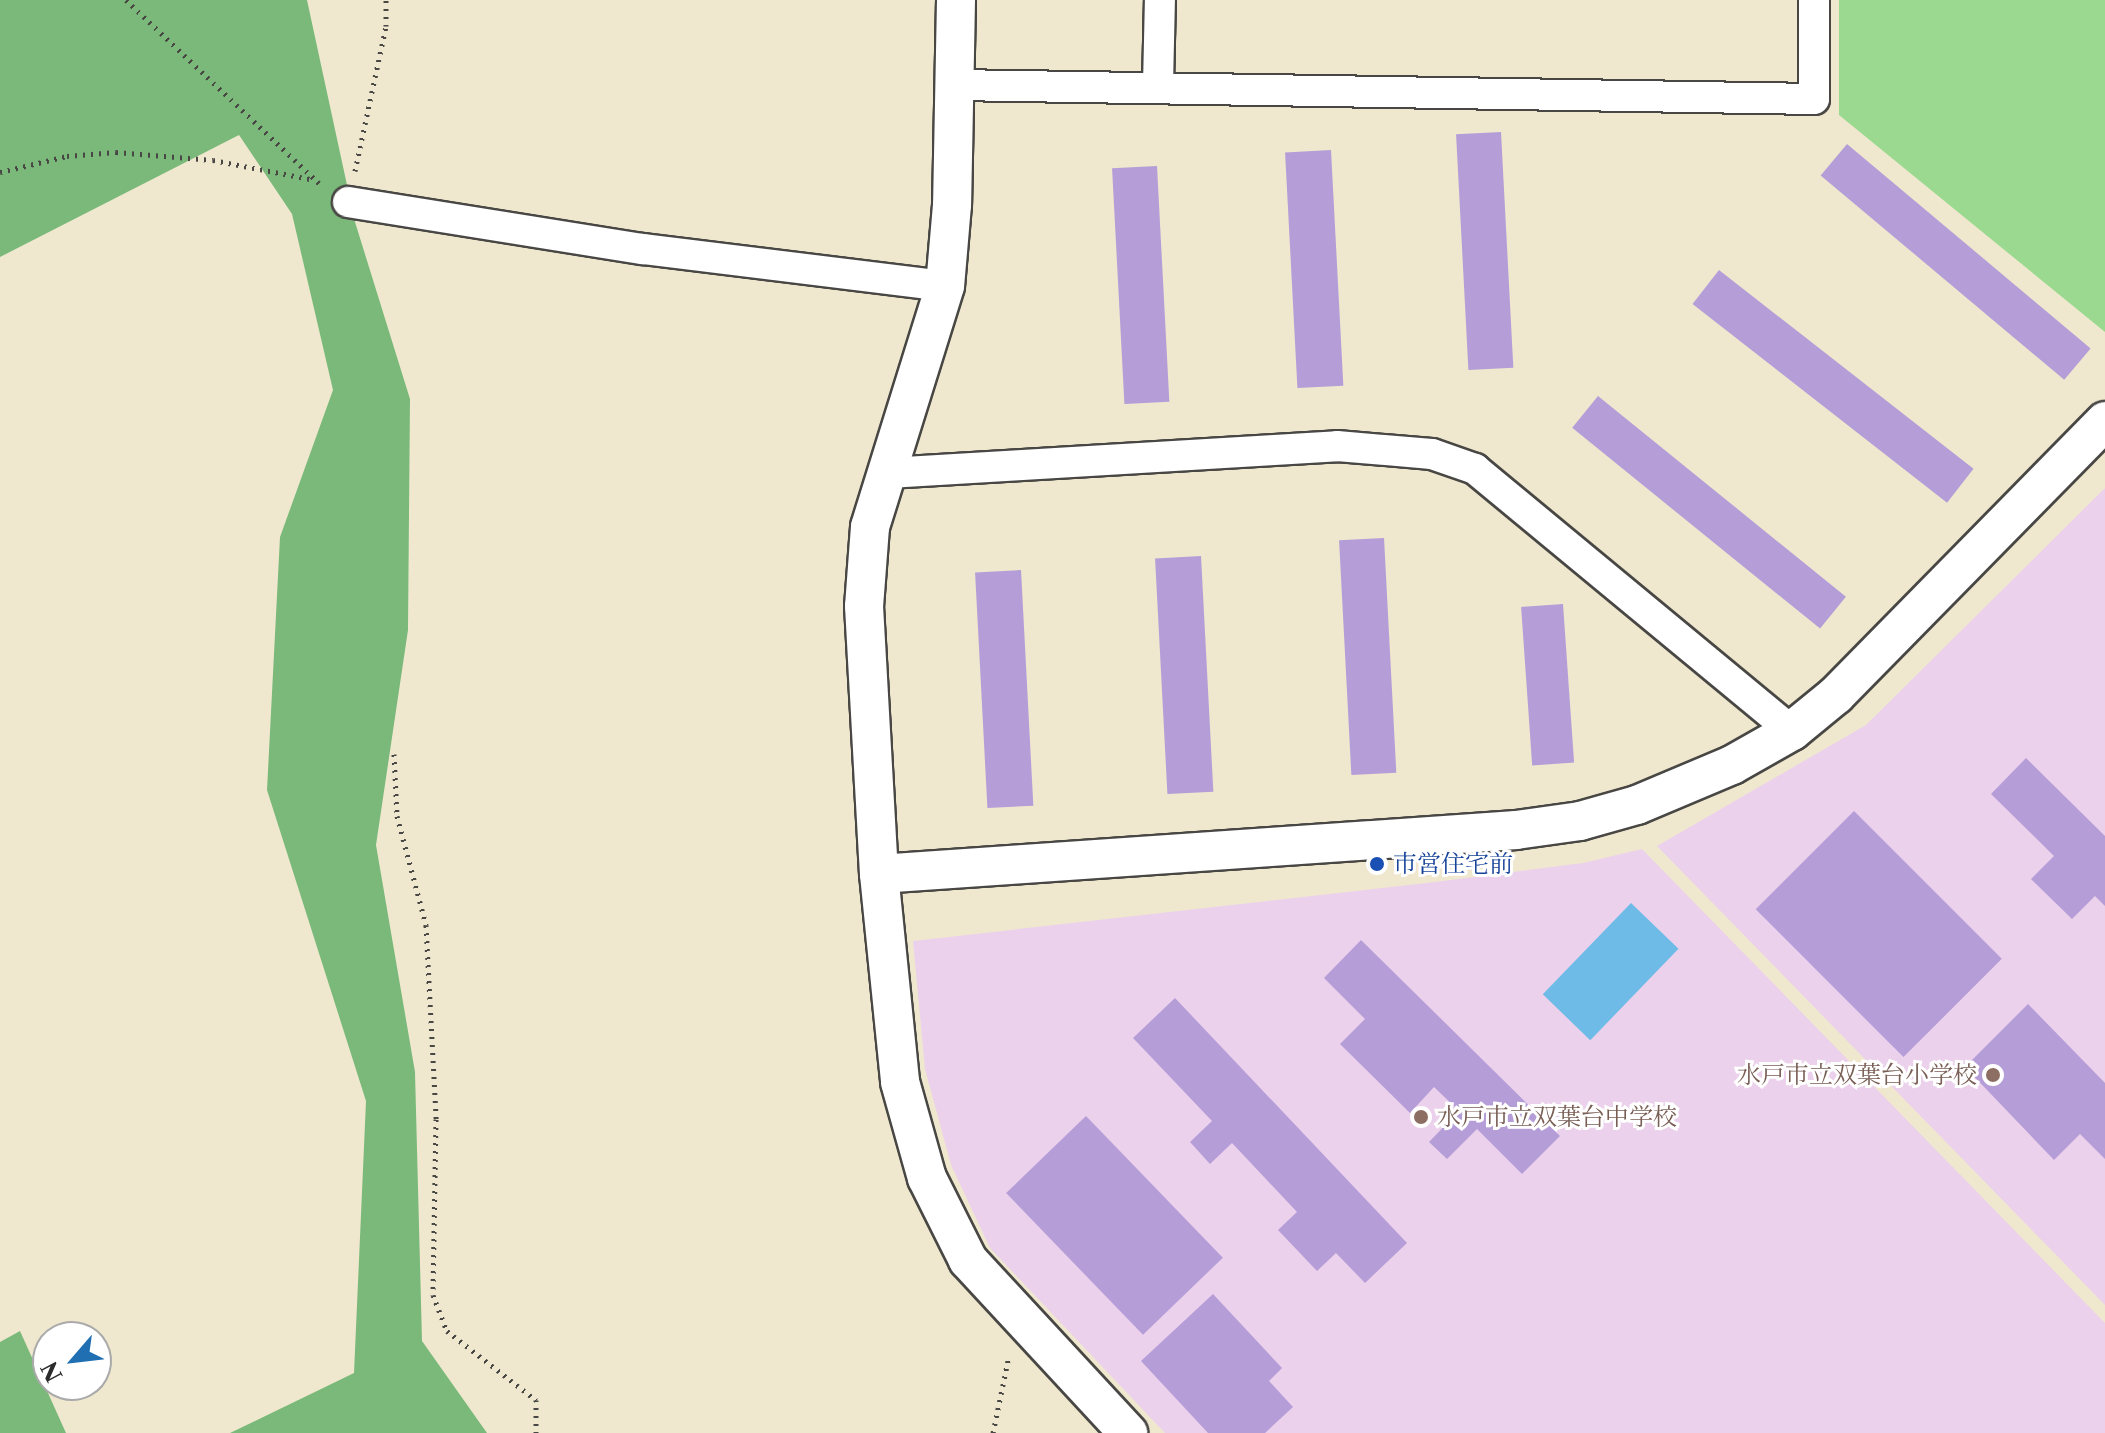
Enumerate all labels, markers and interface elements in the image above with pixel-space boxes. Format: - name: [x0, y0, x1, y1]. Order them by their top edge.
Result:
- place label: 市営住宅前: [1393, 850, 1513, 878]
- marker: 市営住宅前: [1368, 855, 1386, 873]
- place label: 水戸市立双葉台小学校: [1737, 1061, 1977, 1089]
- marker: 水戸市立双葉台小学校: [1984, 1066, 2002, 1084]
- place label: 水戸市立双葉台中学校: [1437, 1103, 1677, 1131]
- marker: 水戸市立双葉台中学校: [1412, 1108, 1430, 1126]
- north arrow: [32, 1321, 112, 1401]
- text: N: [36, 1357, 69, 1386]

